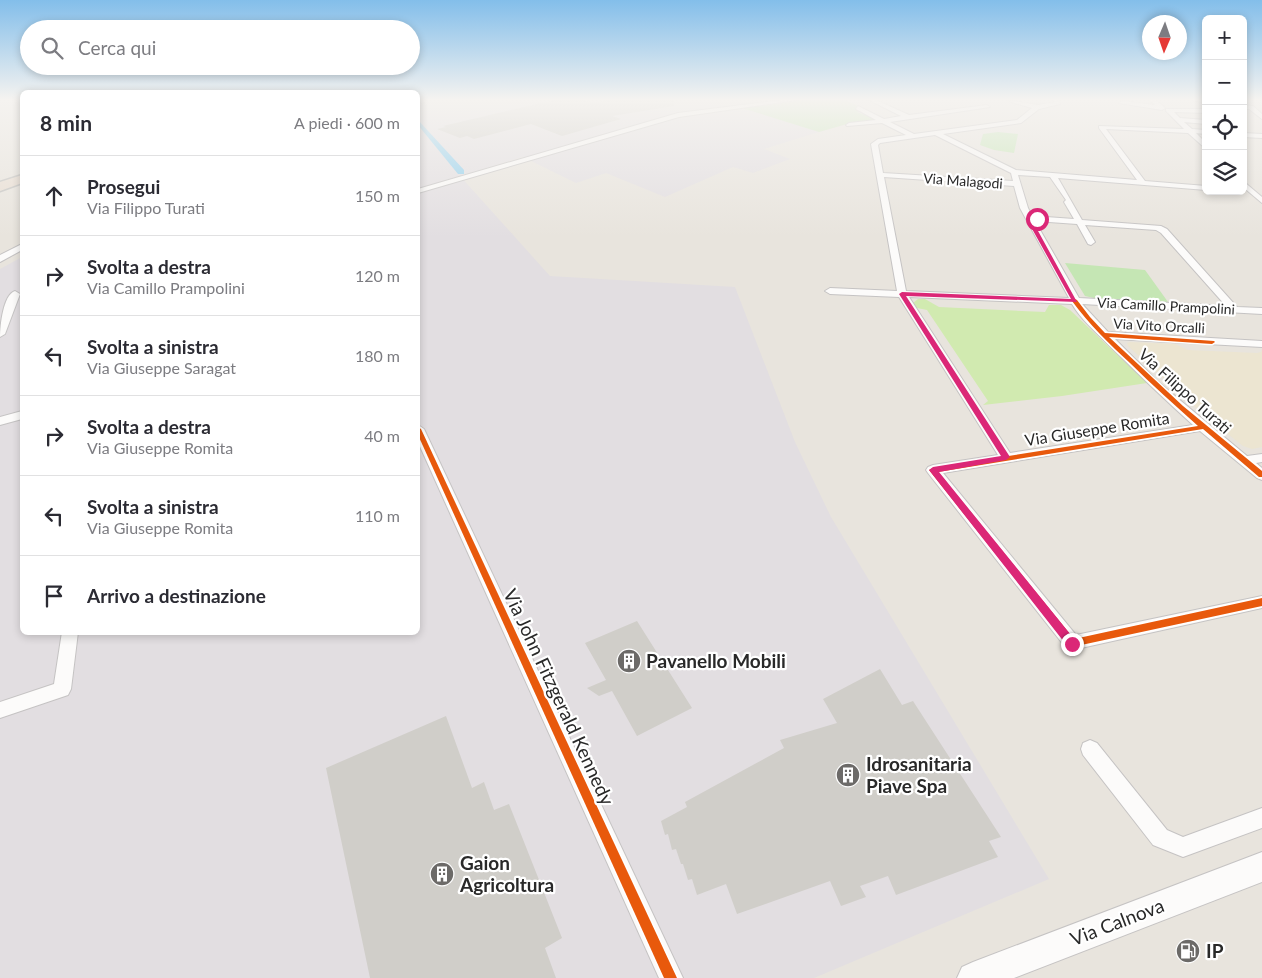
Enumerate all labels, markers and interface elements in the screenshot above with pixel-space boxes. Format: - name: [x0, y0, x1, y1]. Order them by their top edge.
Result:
- north arrow: [1142, 15, 1187, 60]
- map controls: [1202, 15, 1247, 195]
- button: +: [1202, 15, 1247, 60]
- search box: [20, 20, 420, 75]
- icon: search: [38, 34, 66, 62]
- text: Cerca qui: [78, 36, 156, 59]
- button: −: [1202, 60, 1247, 105]
- button: locate: [1202, 105, 1247, 150]
- text: 8 min: [40, 110, 92, 135]
- text: A piedi · 600 m: [294, 113, 400, 132]
- button: layers: [1202, 150, 1247, 195]
- street label: Via Malagodi: [923, 169, 1003, 192]
- text: Prosegui: [87, 175, 160, 198]
- icon: ahead: [40, 182, 68, 210]
- text: 150 m: [355, 186, 400, 205]
- text: Via Filippo Turati: [87, 198, 205, 217]
- route start: [1026, 208, 1049, 231]
- text: Svolta a destra: [87, 255, 211, 278]
- icon: right: [40, 262, 68, 290]
- text: 120 m: [355, 266, 400, 285]
- text: Via Camillo Prampolini: [87, 278, 245, 297]
- street label: Via Camillo Prampolini: [1097, 293, 1235, 318]
- street label: Via Vito Orcalli: [1113, 315, 1205, 336]
- text: Svolta a sinistra: [87, 335, 219, 358]
- icon: left: [40, 342, 68, 370]
- street label: Via Filippo Turati: [1135, 344, 1236, 437]
- text: 180 m: [355, 346, 400, 365]
- text: Via Giuseppe Saragat: [87, 358, 236, 377]
- street label: Via Giuseppe Romita: [1023, 408, 1171, 449]
- text: Svolta a destra: [87, 415, 211, 438]
- icon: right: [40, 422, 68, 450]
- text: 40 m: [364, 426, 400, 445]
- text: Via Giuseppe Romita: [87, 438, 233, 457]
- text: Svolta a sinistra: [87, 495, 219, 518]
- icon: left: [40, 502, 68, 530]
- text: 110 m: [355, 506, 400, 525]
- text: Via Giuseppe Romita: [87, 518, 233, 537]
- icon: arrive: [40, 582, 68, 610]
- text: Arrivo a destinazione: [87, 584, 266, 607]
- street label: Via John Fitzgerald Kennedy: [499, 585, 620, 809]
- route end: [1061, 633, 1084, 656]
- building icon: Pavanello Mobili: [616, 648, 642, 674]
- place label: Pavanello Mobili: [646, 649, 786, 672]
- place label: Idrosanitaria Piave Spa: [866, 752, 972, 797]
- building icon: Idrosanitaria Piave Spa: [835, 762, 861, 788]
- place label: Gaion Agricoltura: [459, 851, 554, 896]
- building icon: Gaion Agricoltura: [429, 861, 455, 887]
- street label: Via Calnova: [1067, 893, 1167, 950]
- fuel station icon: IP: [1175, 938, 1201, 964]
- place label: IP: [1206, 939, 1224, 962]

